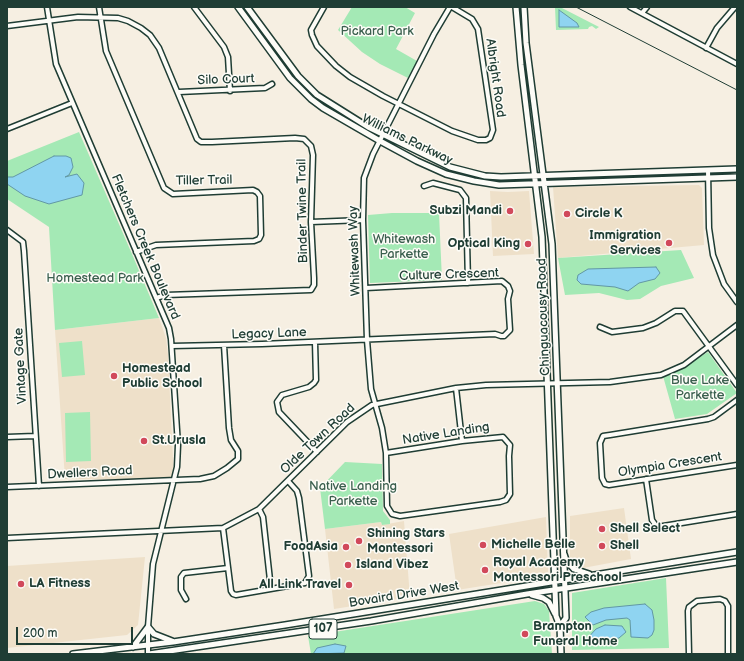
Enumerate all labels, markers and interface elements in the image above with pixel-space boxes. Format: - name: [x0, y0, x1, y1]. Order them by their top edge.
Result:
- park label: Pickard Park: [340, 24, 414, 40]
- street label: Albright Road: [482, 38, 508, 118]
- street label: Silo Court: [197, 71, 255, 89]
- street label: Williams Parkway: [359, 111, 455, 169]
- street label: Binder Twine Trail: [294, 159, 312, 263]
- street label: Fletchers Creek Boulevard: [107, 172, 183, 322]
- street label: Tiller Trail: [175, 173, 233, 189]
- place label: Subzi Mandi: [430, 203, 502, 219]
- street label: Whitewash Way: [346, 206, 364, 296]
- marker: Subzi Mandi: [505, 206, 515, 216]
- place label: Circle K: [575, 206, 622, 222]
- marker: Circle K: [562, 209, 572, 219]
- place label: Immigration Services: [589, 228, 661, 259]
- park label: Whitewash Parkette: [373, 232, 435, 263]
- place label: Optical King: [448, 236, 520, 252]
- marker: Immigration Services: [664, 238, 674, 248]
- marker: Optical King: [523, 239, 533, 249]
- street label: Chinguacousy Road: [534, 258, 554, 376]
- street label: Culture Crescent: [399, 265, 499, 285]
- park label: Homestead Park: [46, 271, 144, 287]
- street label: Legacy Lane: [231, 325, 307, 343]
- street label: Vintage Gate: [11, 327, 31, 405]
- place label: Homestead Public School: [122, 361, 202, 392]
- marker: Homestead Public School: [109, 371, 119, 381]
- park label: Blue Lake Parkette: [671, 373, 729, 404]
- street label: Olde Town Road: [278, 401, 358, 477]
- street label: Native Landing: [401, 419, 491, 449]
- place label: St.Urusla: [152, 433, 206, 449]
- marker: St.Urusla: [139, 436, 149, 446]
- street label: Olympia Crescent: [617, 449, 723, 481]
- street label: Dwellers Road: [47, 463, 133, 483]
- park label: Native Landing Parkette: [309, 479, 397, 510]
- place label: Shell Select: [610, 521, 680, 537]
- marker: Shell Select: [597, 524, 607, 534]
- place label: Shining Stars Montessori: [367, 526, 445, 557]
- marker: Shining Stars Montessori: [354, 536, 364, 546]
- place label: Michelle Belle: [491, 537, 575, 553]
- place label: Shell: [610, 538, 639, 554]
- place label: FoodAsia: [284, 539, 338, 555]
- marker: Michelle Belle: [478, 540, 488, 550]
- marker: Shell: [597, 541, 607, 551]
- marker: FoodAsia: [341, 542, 351, 552]
- place label: Royal Academy Montessori Preschool: [493, 555, 622, 586]
- place label: Island Vibez: [356, 557, 428, 573]
- marker: Island Vibez: [343, 560, 353, 570]
- marker: Royal Academy Montessori Preschool: [480, 565, 490, 575]
- place label: LA Fitness: [29, 576, 90, 592]
- place label: All Link Travel: [259, 577, 341, 593]
- marker: LA Fitness: [16, 579, 26, 589]
- street label: Bovaird Drive West: [348, 579, 460, 611]
- marker: All Link Travel: [344, 580, 354, 590]
- scale bar: [18, 619, 135, 645]
- road number: 107: [309, 619, 337, 639]
- place label: Brampton Funeral Home: [533, 619, 618, 650]
- text: 200 m: [23, 626, 57, 641]
- marker: Brampton Funeral Home: [520, 629, 530, 639]

